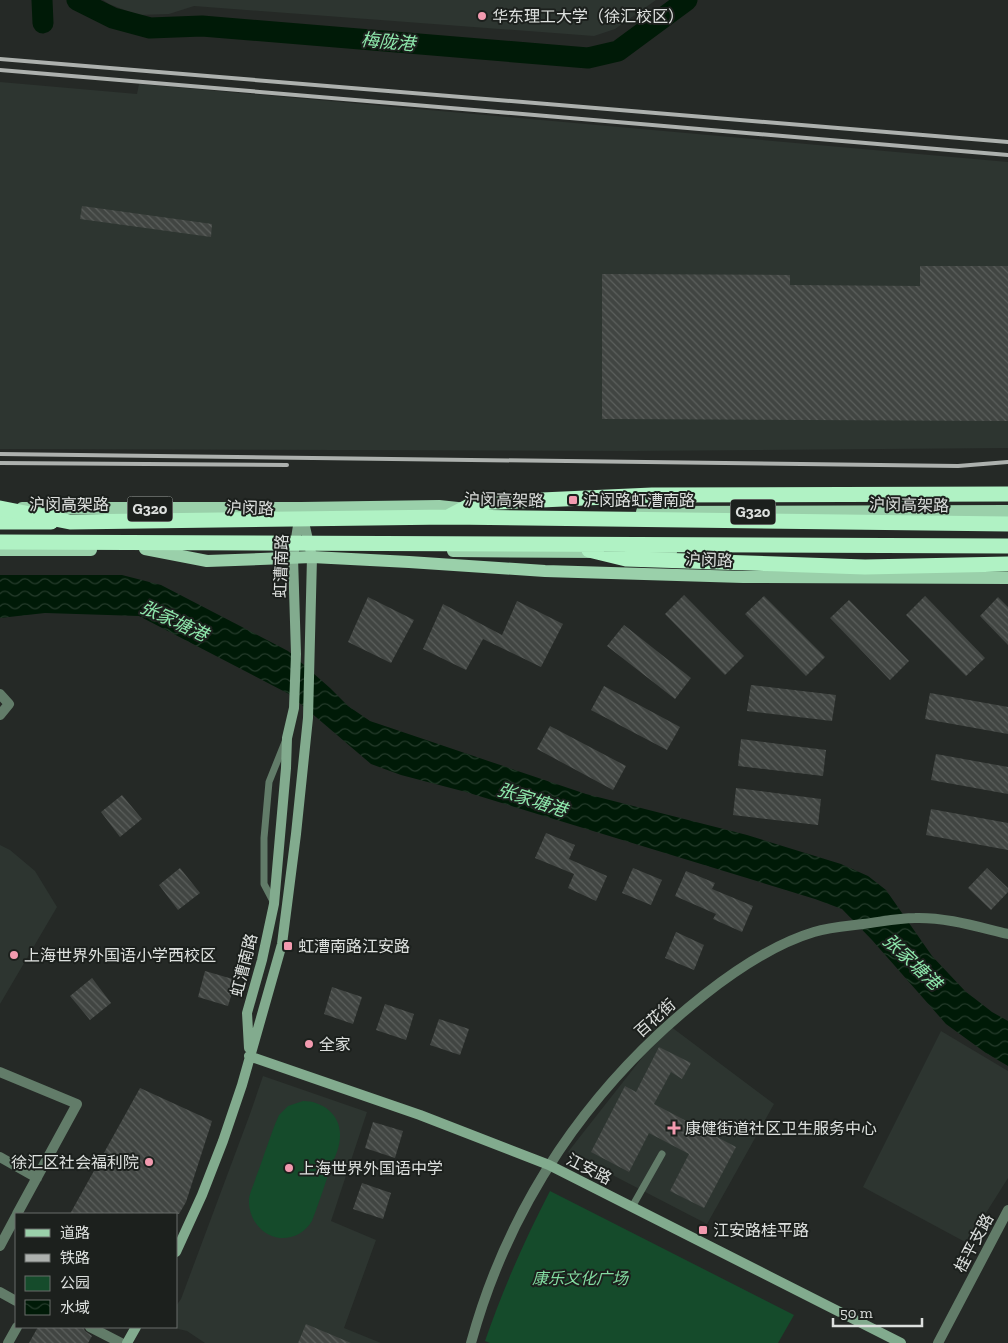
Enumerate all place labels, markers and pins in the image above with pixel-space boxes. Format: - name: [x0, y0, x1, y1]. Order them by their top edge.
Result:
- place label: 华东理工大学（徐汇校区）: [492, 7, 684, 26]
- marker: 华东理工大学（徐汇校区）: [476, 10, 488, 22]
- place label: 沪闵路虹漕南路: [583, 491, 695, 510]
- marker: 沪闵路虹漕南路: [567, 494, 579, 506]
- place label: 虹漕南路江安路: [298, 937, 410, 956]
- marker: 虹漕南路江安路: [282, 940, 294, 952]
- place label: 上海世界外国语小学西校区: [24, 946, 216, 965]
- marker: 上海世界外国语小学西校区: [8, 949, 20, 961]
- place label: 全家: [319, 1035, 351, 1054]
- marker: 全家: [303, 1038, 315, 1050]
- place label: 康健街道社区卫生服务中心: [685, 1119, 877, 1138]
- marker: 康健街道社区卫生服务中心: [667, 1121, 681, 1135]
- place label: 徐汇区社会福利院: [11, 1153, 139, 1172]
- marker: 徐汇区社会福利院: [143, 1156, 155, 1168]
- place label: 上海世界外国语中学: [299, 1159, 443, 1178]
- marker: 上海世界外国语中学: [283, 1162, 295, 1174]
- place label: 江安路桂平路: [713, 1221, 809, 1240]
- marker: 江安路桂平路: [697, 1224, 709, 1236]

